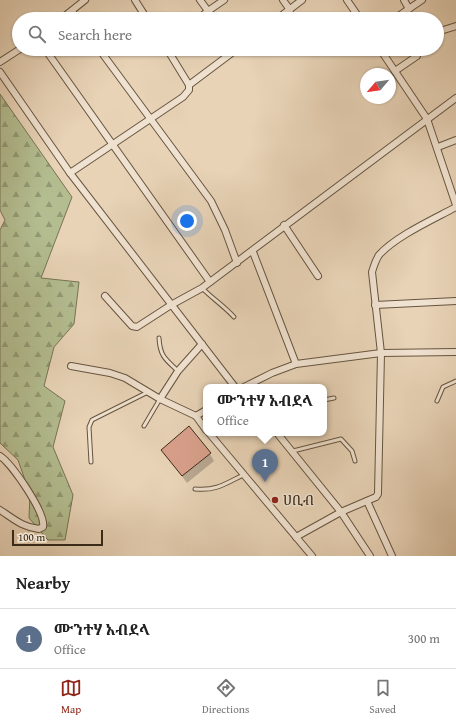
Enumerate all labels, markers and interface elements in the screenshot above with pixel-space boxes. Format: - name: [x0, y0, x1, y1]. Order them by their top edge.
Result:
- search box: [12, 12, 444, 56]
- icon: search: [26, 23, 48, 45]
- text: Search here: [58, 24, 132, 45]
- north arrow: [360, 68, 396, 104]
- your location: [177, 211, 197, 231]
- popup: [203, 384, 327, 436]
- text: ሙንተሃ አብደላ: [217, 390, 313, 411]
- text: Office: [217, 411, 249, 430]
- pin: 1: [252, 449, 278, 482]
- place label: ሀቢብ: [283, 490, 314, 510]
- marker: ሀቢብ: [270, 495, 280, 505]
- scale bar: [12, 528, 103, 547]
- text: 100 m: [18, 529, 45, 545]
- text: Nearby: [16, 570, 70, 595]
- text: ሙንተሃ አብደላ: [54, 619, 150, 640]
- text: 1: [26, 629, 32, 648]
- text: 300 m: [408, 629, 440, 648]
- text: Office: [54, 640, 86, 659]
- tab: Map: [60, 677, 82, 717]
- tab: Directions: [202, 677, 249, 717]
- tab: Saved: [369, 677, 396, 717]

